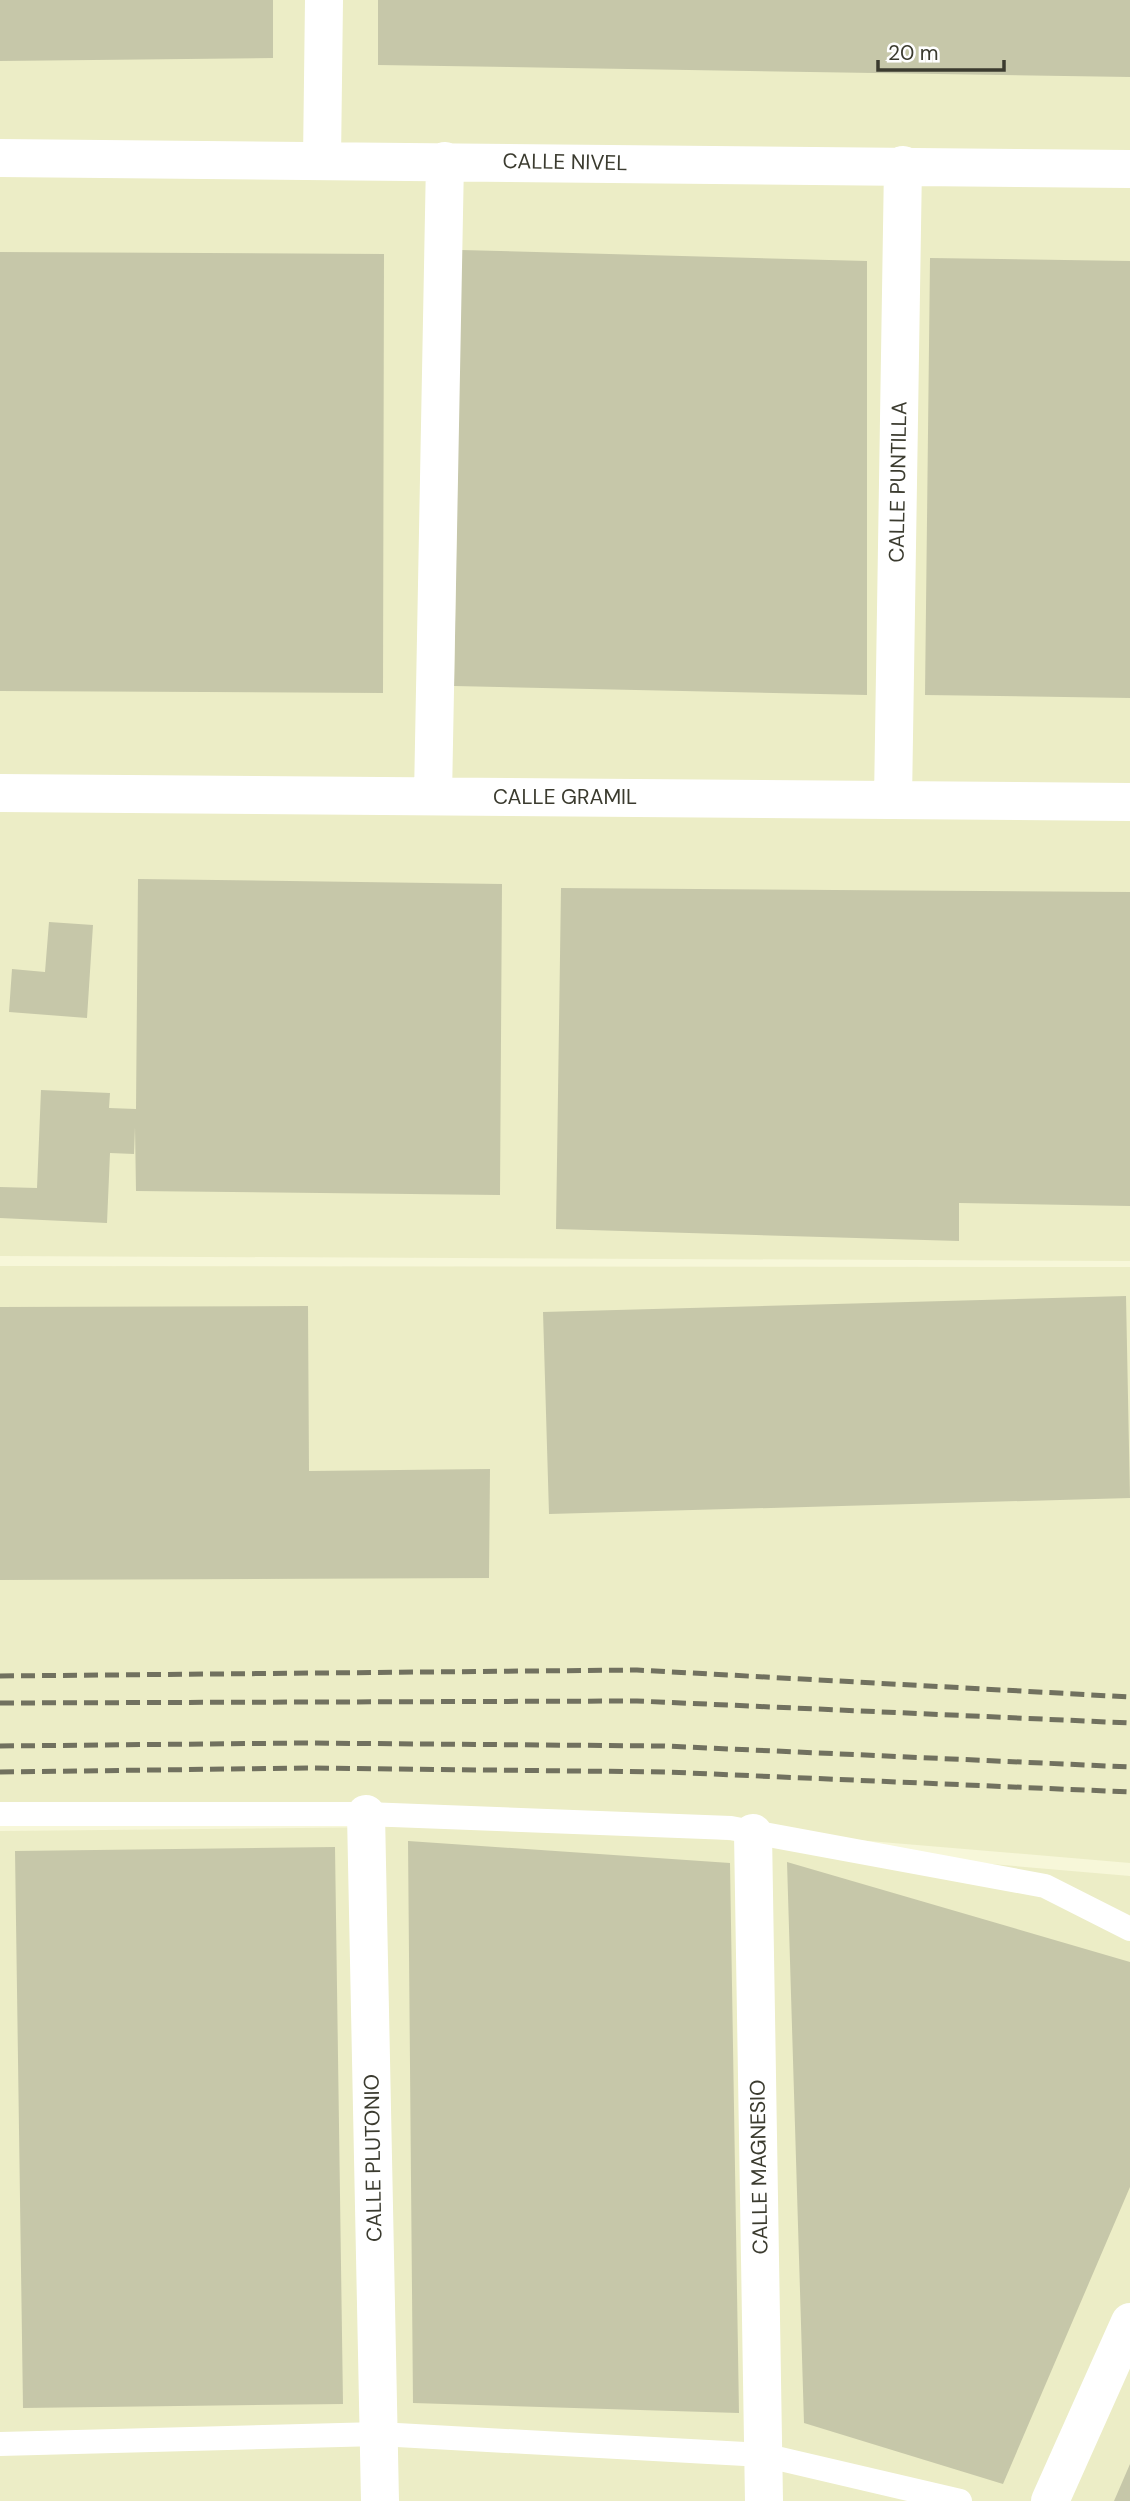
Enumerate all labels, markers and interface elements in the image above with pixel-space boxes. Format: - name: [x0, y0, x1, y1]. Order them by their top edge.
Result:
- scale bar: [878, 28, 1004, 72]
- text: 20 m: [888, 39, 939, 67]
- street label: CALLE NIVEL: [502, 147, 628, 177]
- street label: CALLE PUNTILLA: [883, 401, 913, 563]
- street label: CALLE GRAMIL: [493, 783, 637, 811]
- street label: CALLE PLUTONIO: [358, 2074, 388, 2242]
- street label: CALLE MAGNESIO: [743, 2079, 775, 2255]

